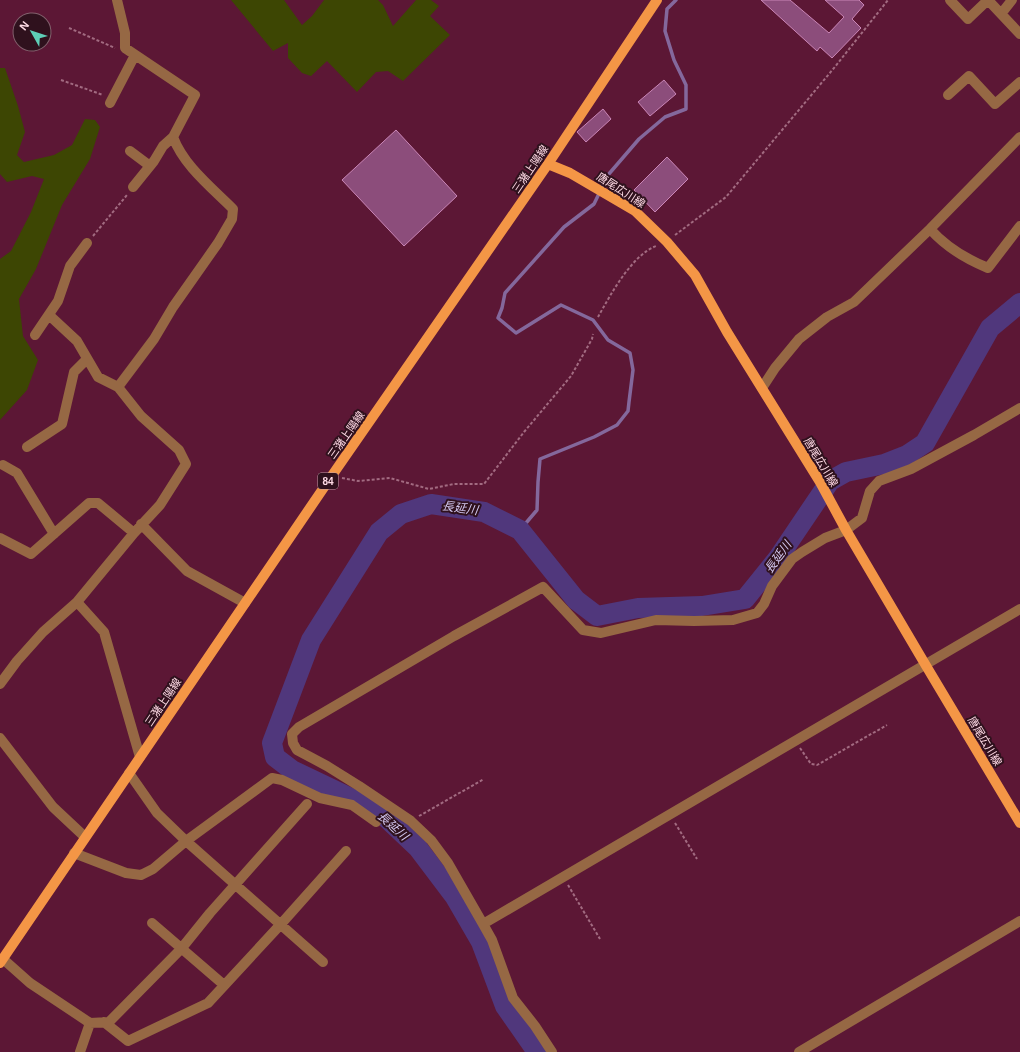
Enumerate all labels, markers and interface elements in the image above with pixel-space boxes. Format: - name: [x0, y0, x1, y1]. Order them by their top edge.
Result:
- north arrow: [12, 12, 52, 52]
- text: N: [17, 19, 31, 33]
- street label: 三潴上陽線: [510, 143, 550, 195]
- street label: 唐尾広川線: [595, 170, 647, 210]
- street label: 三潴上陽線: [325, 409, 367, 461]
- street label: 唐尾広川線: [802, 435, 840, 489]
- road number: 84: [318, 473, 338, 489]
- water label: 長延川: [441, 499, 481, 518]
- water label: 長延川: [762, 537, 795, 576]
- street label: 三潴上陽線: [143, 676, 183, 728]
- street label: 唐尾広川線: [966, 714, 1004, 768]
- water label: 長延川: [375, 809, 413, 845]

